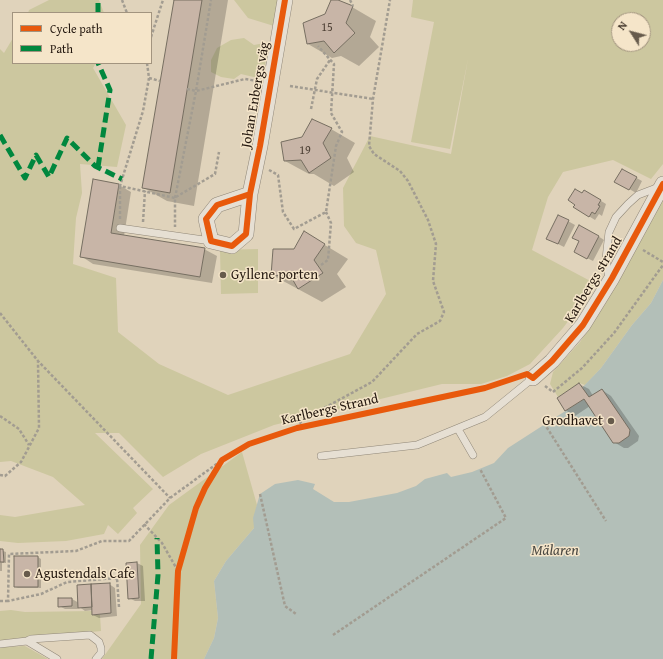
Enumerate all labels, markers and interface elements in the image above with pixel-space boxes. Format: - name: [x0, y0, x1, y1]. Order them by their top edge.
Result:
- legend: [12, 12, 152, 64]
- north arrow: [611, 12, 651, 52]
- text: N: [613, 18, 631, 33]
- text: Cycle path: [50, 20, 102, 37]
- house number: 15: [321, 21, 333, 35]
- text: Path: [50, 40, 73, 57]
- street label: Johan Enbergs väg: [238, 41, 274, 149]
- house number: 19: [299, 144, 311, 158]
- street label: Karlbergs strand: [562, 234, 626, 326]
- place label: Gyllene porten: [231, 267, 318, 283]
- marker: Gyllene porten: [218, 270, 228, 280]
- street label: Karlbergs Strand: [280, 391, 380, 429]
- place label: Grodhavet: [542, 413, 603, 429]
- marker: Grodhavet: [606, 416, 616, 426]
- water label: Mälaren: [531, 542, 579, 560]
- place label: Agustendals Cafe: [35, 566, 135, 582]
- marker: Agustendals Cafe: [22, 569, 32, 579]

